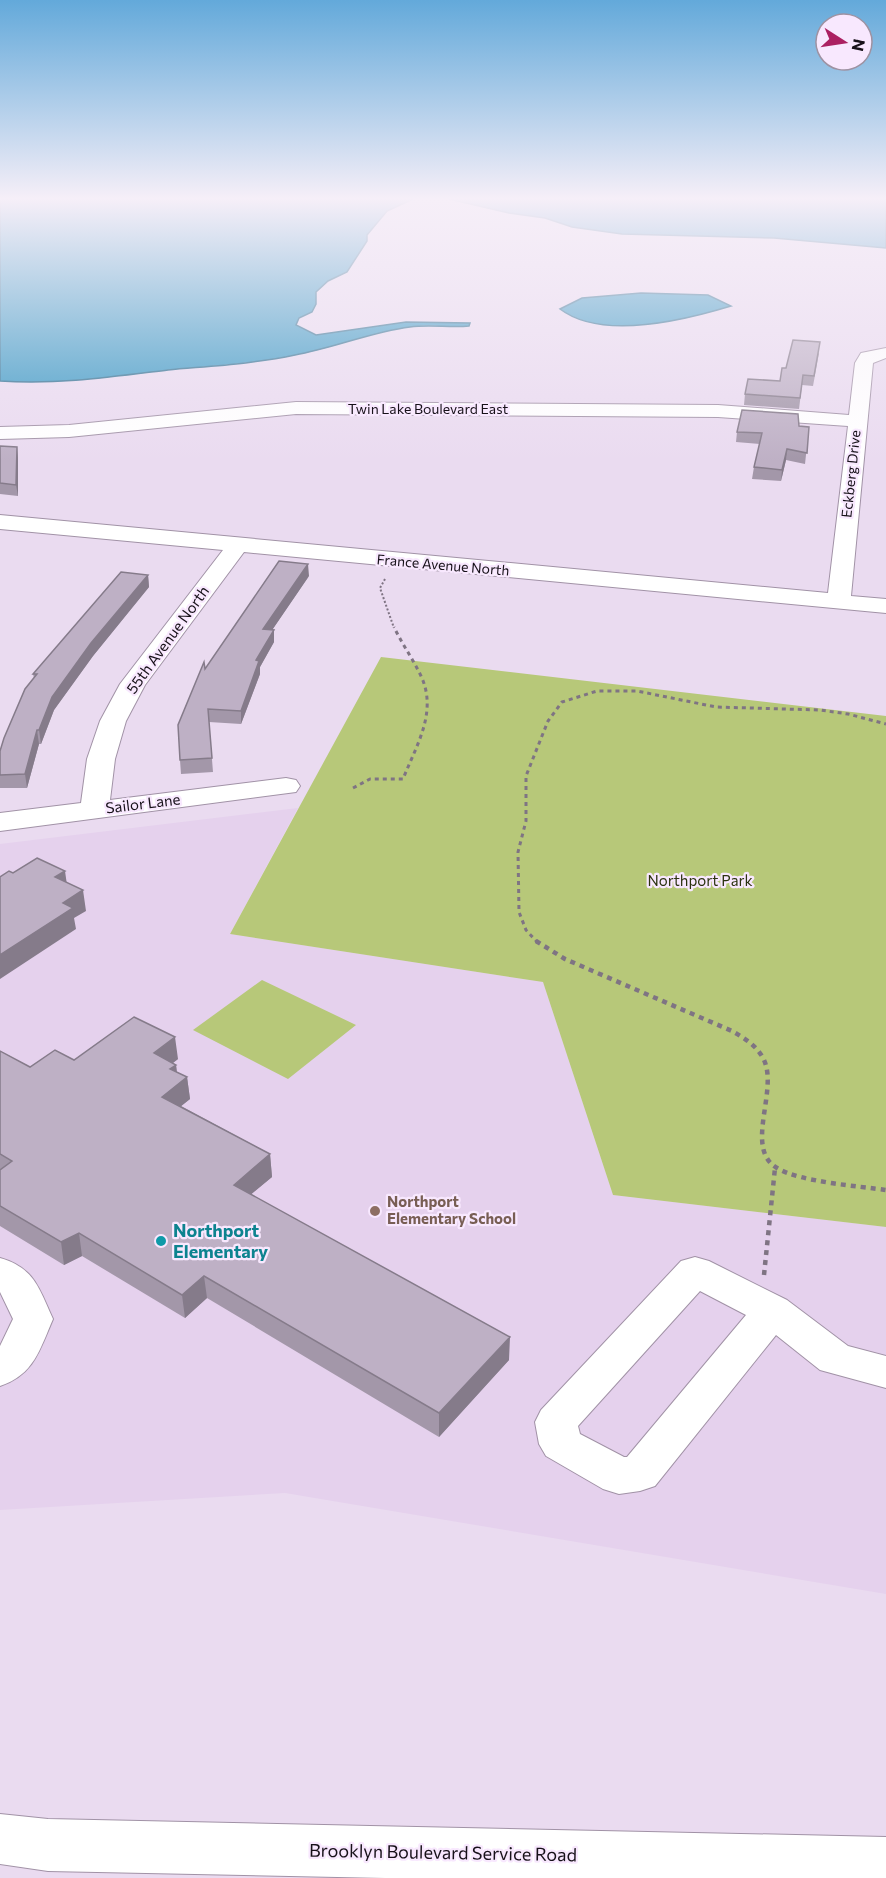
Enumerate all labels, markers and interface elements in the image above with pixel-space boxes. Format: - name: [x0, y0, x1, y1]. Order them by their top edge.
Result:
- north arrow: [814, 12, 874, 72]
- text: N: [849, 37, 870, 53]
- street label: Twin Lake Boulevard East: [348, 400, 508, 417]
- street label: Eckberg Drive: [837, 429, 864, 519]
- street label: France Avenue North: [376, 550, 510, 579]
- street label: 55th Avenue North: [122, 582, 212, 697]
- street label: Sailor Lane: [105, 789, 181, 817]
- park label: Northport Park: [647, 871, 753, 889]
- place label: Northport Elementary School: [387, 1192, 516, 1227]
- marker: Northport Elementary School: [368, 1204, 382, 1218]
- place label: Northport Elementary: [173, 1219, 268, 1262]
- marker: Northport Elementary: [154, 1234, 168, 1248]
- street label: Brooklyn Boulevard Service Road: [309, 1839, 577, 1865]

